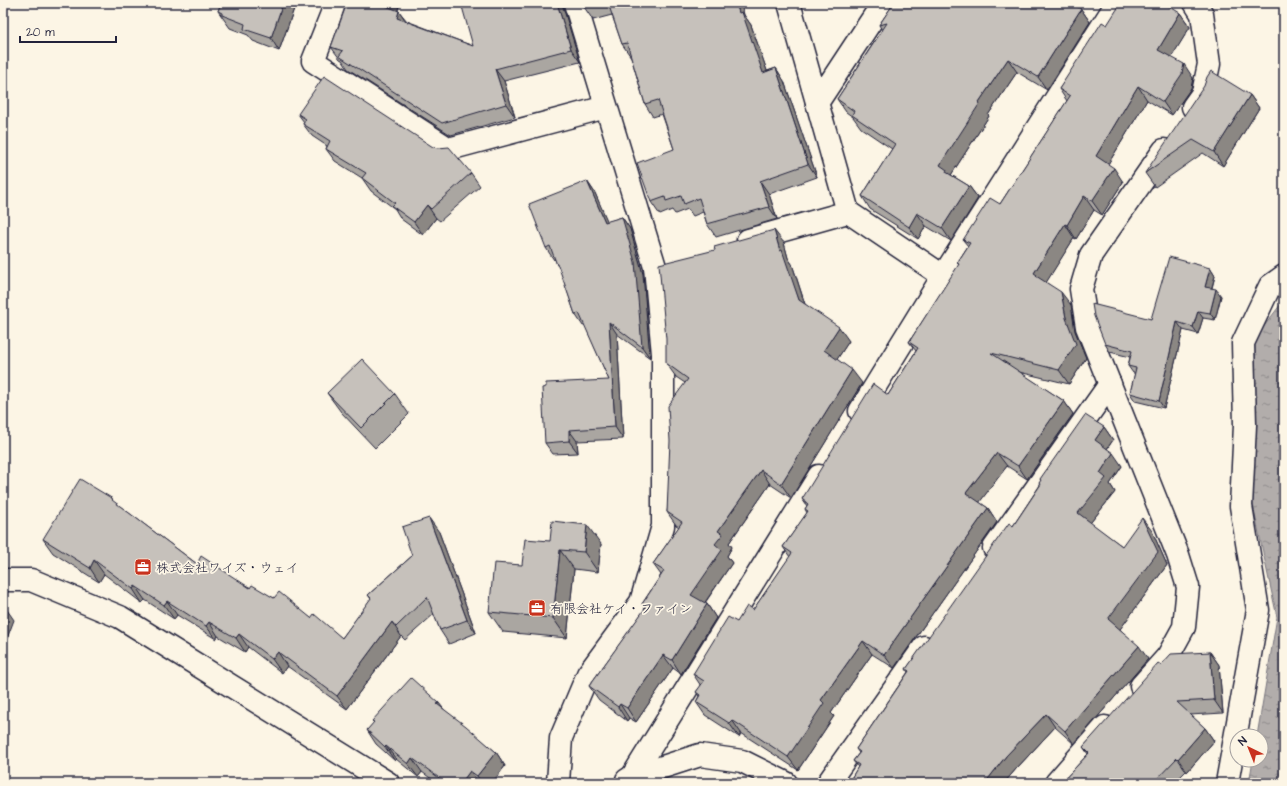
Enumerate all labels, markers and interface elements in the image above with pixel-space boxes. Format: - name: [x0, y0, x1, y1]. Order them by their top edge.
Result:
- scale bar: [20, 18, 116, 44]
- text: 20 m: [26, 24, 55, 41]
- office icon: 株式会社ワイズ・ウェイ: [133, 557, 153, 577]
- place label: 株式会社ワイズ・ウェイ: [156, 559, 298, 577]
- office icon: 有限会社ケイ・ファイン: [527, 598, 547, 618]
- place label: 有限会社ケイ・ファイン: [550, 600, 692, 618]
- north arrow: [1229, 728, 1269, 768]
- text: N: [1235, 733, 1250, 749]

